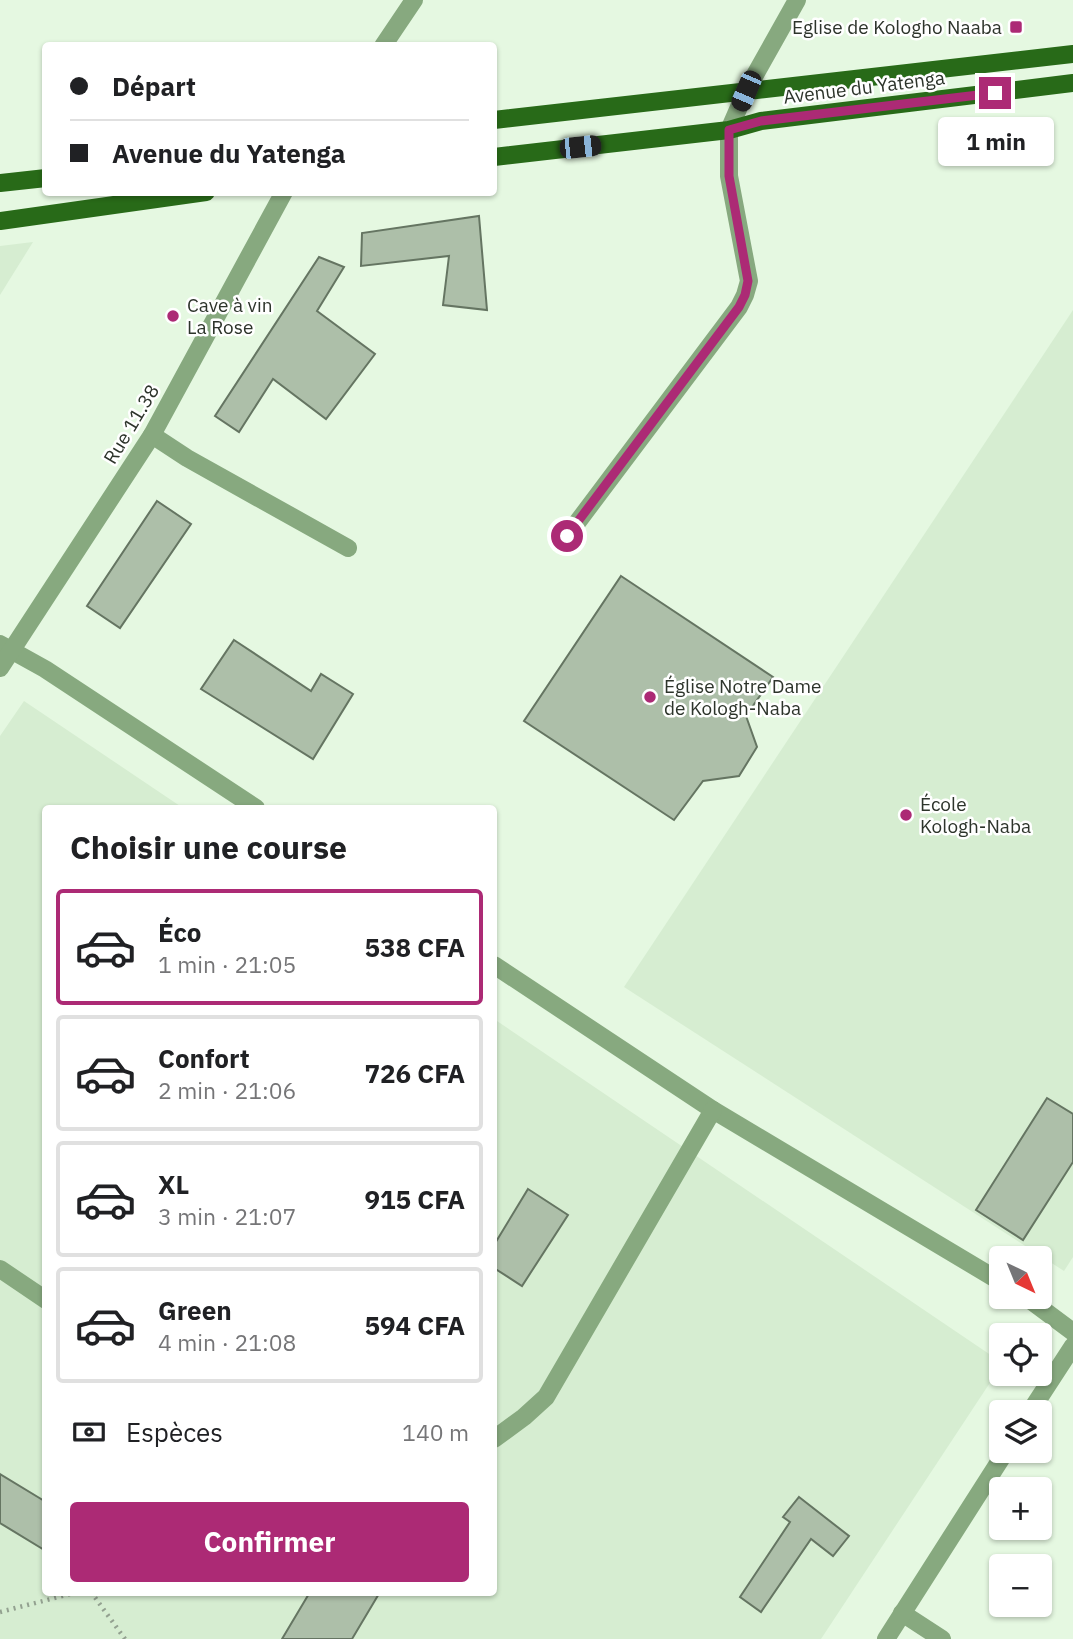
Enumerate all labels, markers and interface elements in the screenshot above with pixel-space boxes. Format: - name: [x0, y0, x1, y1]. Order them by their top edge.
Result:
- place label: Eglise de Kologho Naaba: [792, 15, 1002, 39]
- marker: Eglise de Kologho Naaba: [1008, 19, 1024, 35]
- street label: Avenue du Yatenga: [782, 65, 946, 109]
- car: [729, 68, 764, 114]
- text: Départ: [112, 69, 196, 103]
- route end: [979, 77, 1011, 109]
- callout: 1 min: [937, 118, 1053, 166]
- text: 1 min: [966, 126, 1026, 156]
- car: [559, 134, 602, 160]
- text: Avenue du Yatenga: [112, 136, 345, 170]
- place label: Cave à vin La Rose: [187, 293, 272, 339]
- marker: Cave à vin La Rose: [165, 308, 181, 324]
- street label: Rue 11.38: [98, 380, 164, 468]
- route start: [551, 520, 583, 552]
- place label: Église Notre Dame de Kologh-Naba: [664, 674, 822, 720]
- marker: Église Notre Dame de Kologh-Naba: [642, 689, 658, 705]
- place label: École Kologh-Naba: [920, 792, 1031, 838]
- marker: École Kologh-Naba: [898, 807, 914, 823]
- text: Choisir une course: [70, 826, 347, 868]
- text: Éco: [158, 915, 202, 949]
- icon: car: [74, 916, 137, 979]
- text: 538 CFA: [364, 930, 465, 964]
- text: 1 min · 21:05: [158, 949, 296, 979]
- text: Confort: [158, 1041, 250, 1075]
- icon: car: [74, 1042, 137, 1105]
- text: 726 CFA: [364, 1056, 465, 1090]
- text: 2 min · 21:06: [158, 1075, 296, 1105]
- text: XL: [158, 1167, 189, 1201]
- icon: car: [74, 1168, 137, 1231]
- text: 915 CFA: [364, 1182, 465, 1216]
- text: 3 min · 21:07: [158, 1201, 296, 1231]
- north arrow: [989, 1246, 1052, 1309]
- map controls: [989, 1246, 1052, 1617]
- text: Green: [158, 1293, 232, 1327]
- icon: car: [74, 1294, 137, 1357]
- text: 594 CFA: [364, 1308, 465, 1342]
- button: locate: [989, 1323, 1052, 1386]
- text: 4 min · 21:08: [158, 1327, 296, 1357]
- button: layers: [989, 1400, 1052, 1463]
- icon: cash: [70, 1413, 108, 1451]
- text: Espèces: [126, 1415, 223, 1449]
- text: 140 m: [402, 1417, 469, 1447]
- button: +: [989, 1477, 1052, 1540]
- button: Confirmer: [70, 1502, 469, 1582]
- button: −: [989, 1554, 1052, 1617]

